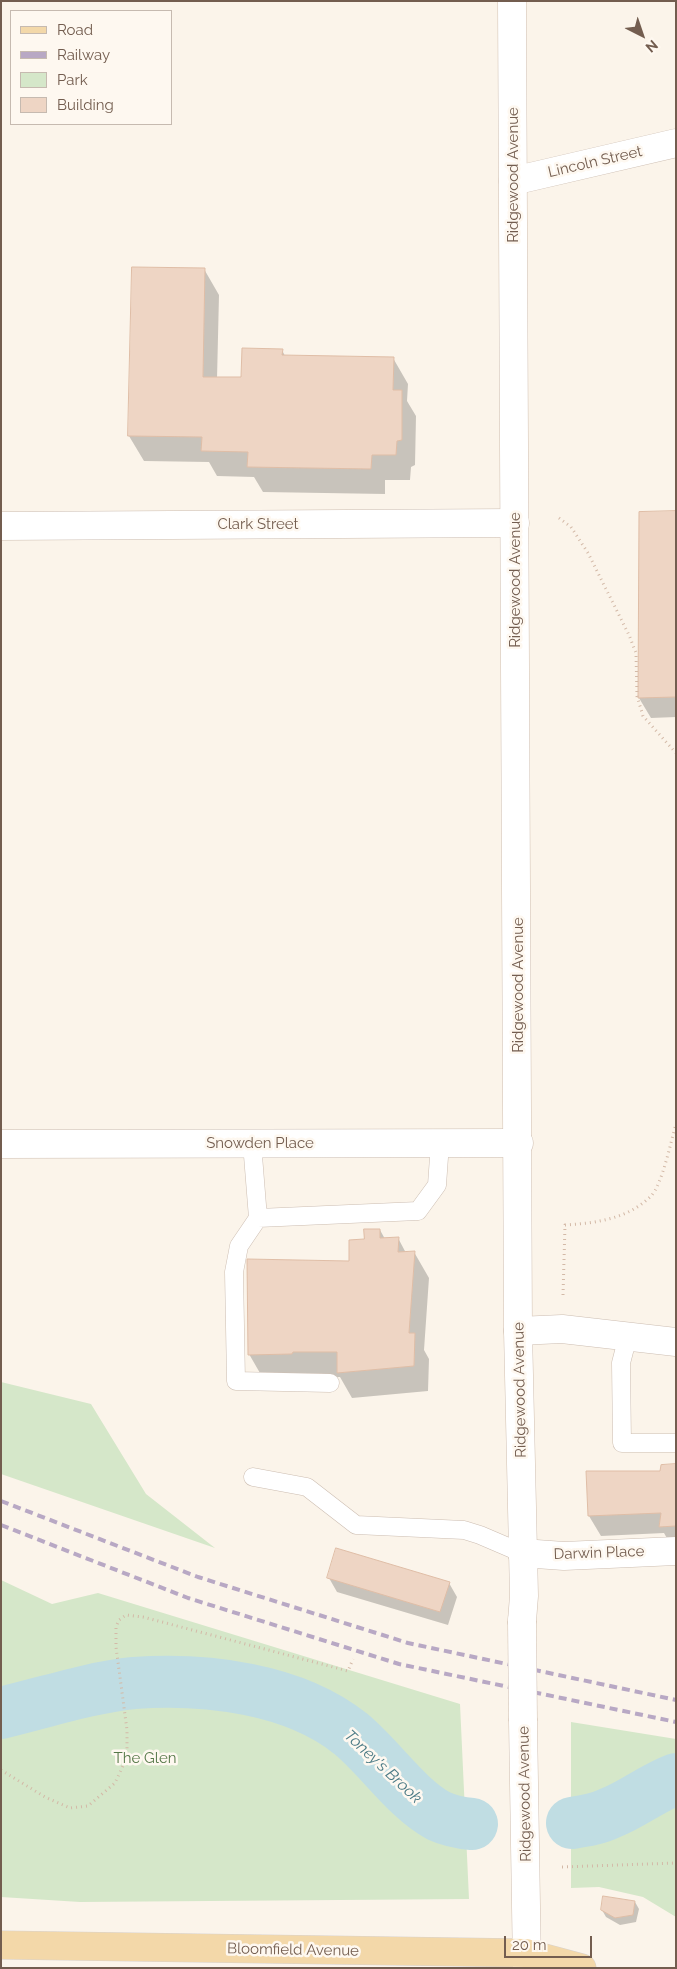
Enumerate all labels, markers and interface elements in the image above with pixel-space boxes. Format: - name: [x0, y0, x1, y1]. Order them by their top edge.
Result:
- legend: [10, 10, 172, 125]
- north arrow: [617, 10, 667, 60]
- text: Road: [57, 21, 93, 39]
- text: N: [643, 37, 661, 56]
- text: Railway: [57, 46, 110, 64]
- text: Park: [57, 71, 88, 89]
- text: Building: [57, 96, 114, 114]
- street label: Ridgewood Avenue: [504, 107, 522, 243]
- street label: Lincoln Street: [546, 142, 644, 182]
- street label: Ridgewood Avenue: [506, 512, 524, 648]
- street label: Clark Street: [217, 515, 299, 533]
- street label: Ridgewood Avenue: [509, 917, 527, 1053]
- street label: Snowden Place: [206, 1134, 314, 1152]
- street label: Ridgewood Avenue: [510, 1322, 530, 1458]
- street label: Darwin Place: [553, 1542, 645, 1564]
- water label: Toney's Brook: [340, 1726, 426, 1808]
- street label: Ridgewood Avenue: [515, 1726, 535, 1862]
- park label: The Glen: [114, 1749, 176, 1767]
- scale bar: [507, 1926, 594, 1958]
- text: 20 m: [512, 1936, 547, 1954]
- street label: Bloomfield Avenue: [227, 1940, 359, 1960]

